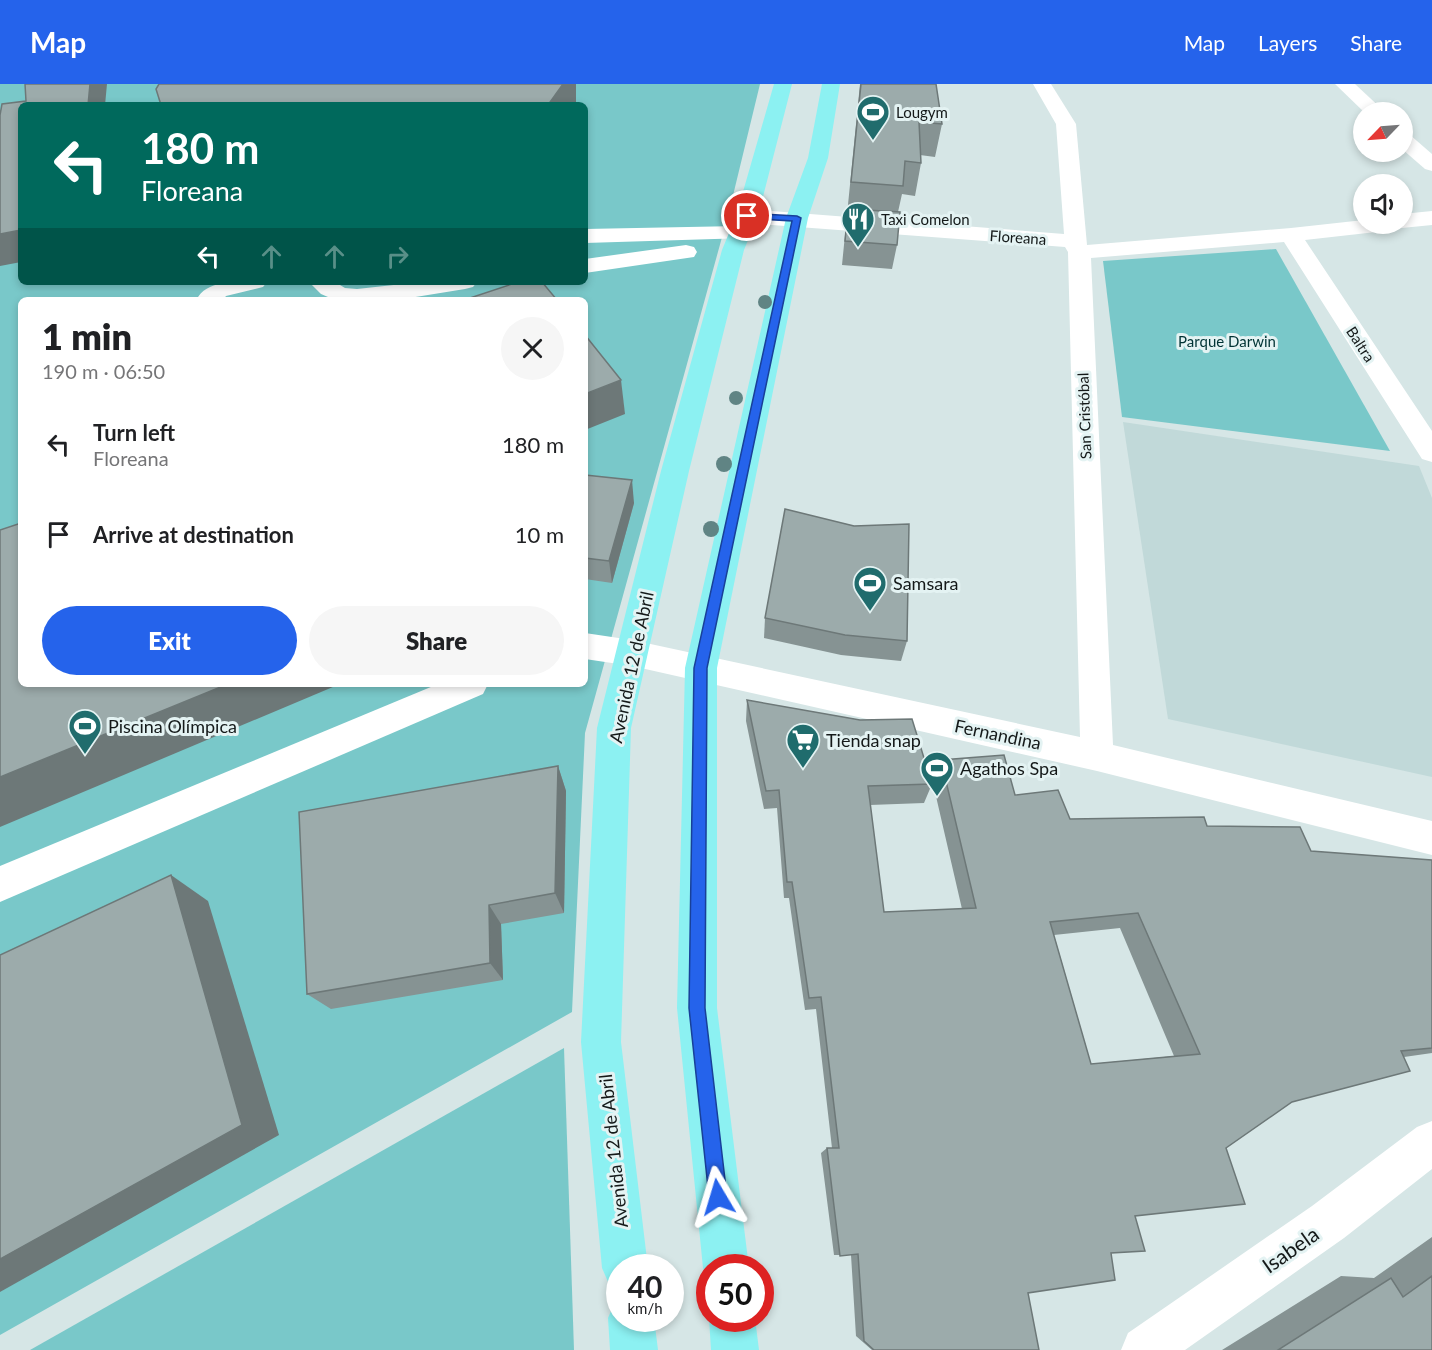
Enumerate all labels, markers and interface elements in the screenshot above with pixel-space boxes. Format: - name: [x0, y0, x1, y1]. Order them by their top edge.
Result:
- text: Map: [30, 25, 86, 59]
- text: Map: [1184, 30, 1225, 55]
- text: Layers: [1258, 30, 1317, 55]
- text: Share: [1350, 30, 1402, 55]
- sports icon: Lougym: [855, 94, 891, 141]
- north arrow: [1353, 102, 1413, 162]
- map controls: [1353, 102, 1413, 234]
- place label: Lougym: [896, 103, 948, 121]
- text: 180 m: [141, 123, 259, 173]
- icon: left: [42, 126, 120, 204]
- text: Floreana: [141, 174, 243, 207]
- button: sound: [1353, 174, 1413, 234]
- pin: [721, 190, 772, 241]
- icon: arrive: [730, 199, 763, 232]
- restaurant icon: Taxi Comelon: [840, 201, 876, 248]
- place label: Taxi Comelon: [881, 210, 970, 228]
- street label: Floreana: [989, 226, 1047, 248]
- icon: left: [192, 240, 225, 273]
- icon: ahead: [255, 240, 288, 273]
- icon: ahead: [318, 240, 351, 273]
- icon: right: [381, 240, 414, 273]
- text: 1 min: [42, 314, 132, 358]
- button: close: [501, 317, 564, 380]
- street label: Baltra: [1343, 323, 1379, 365]
- park label: Parque Darwin: [1178, 332, 1276, 350]
- text: 190 m · 06:50: [42, 359, 165, 383]
- street label: San Cristóbal: [1073, 372, 1095, 460]
- text: Turn left: [93, 419, 175, 446]
- icon: left: [42, 428, 75, 461]
- text: 180 m: [502, 431, 564, 458]
- text: Floreana: [93, 446, 169, 470]
- icon: arrive: [42, 518, 75, 551]
- text: Arrive at destination: [93, 521, 294, 548]
- text: 10 m: [515, 521, 564, 548]
- sports icon: Samsara: [852, 565, 888, 612]
- place label: Samsara: [893, 572, 959, 594]
- street label: Avenida 12 de Abril: [604, 589, 658, 745]
- button: Exit: [42, 606, 297, 675]
- button: Share: [309, 606, 564, 675]
- sports icon: Piscina Olímpica: [67, 708, 103, 755]
- street label: Fernandina: [953, 714, 1043, 754]
- place label: Piscina Olímpica: [108, 715, 237, 737]
- supermarket icon: Tienda snap: [785, 722, 821, 769]
- place label: Tienda snap: [826, 729, 921, 751]
- sports icon: Agathos Spa: [919, 750, 955, 797]
- place label: Agathos Spa: [960, 757, 1058, 779]
- street label: Avenida 12 de Abril: [594, 1073, 632, 1229]
- position arrow: [686, 1165, 750, 1229]
- street label: Isabela: [1257, 1221, 1323, 1277]
- speed limit sign: 50: [696, 1254, 774, 1332]
- text: 40: [628, 1268, 662, 1304]
- text: km/h: [627, 1299, 663, 1317]

